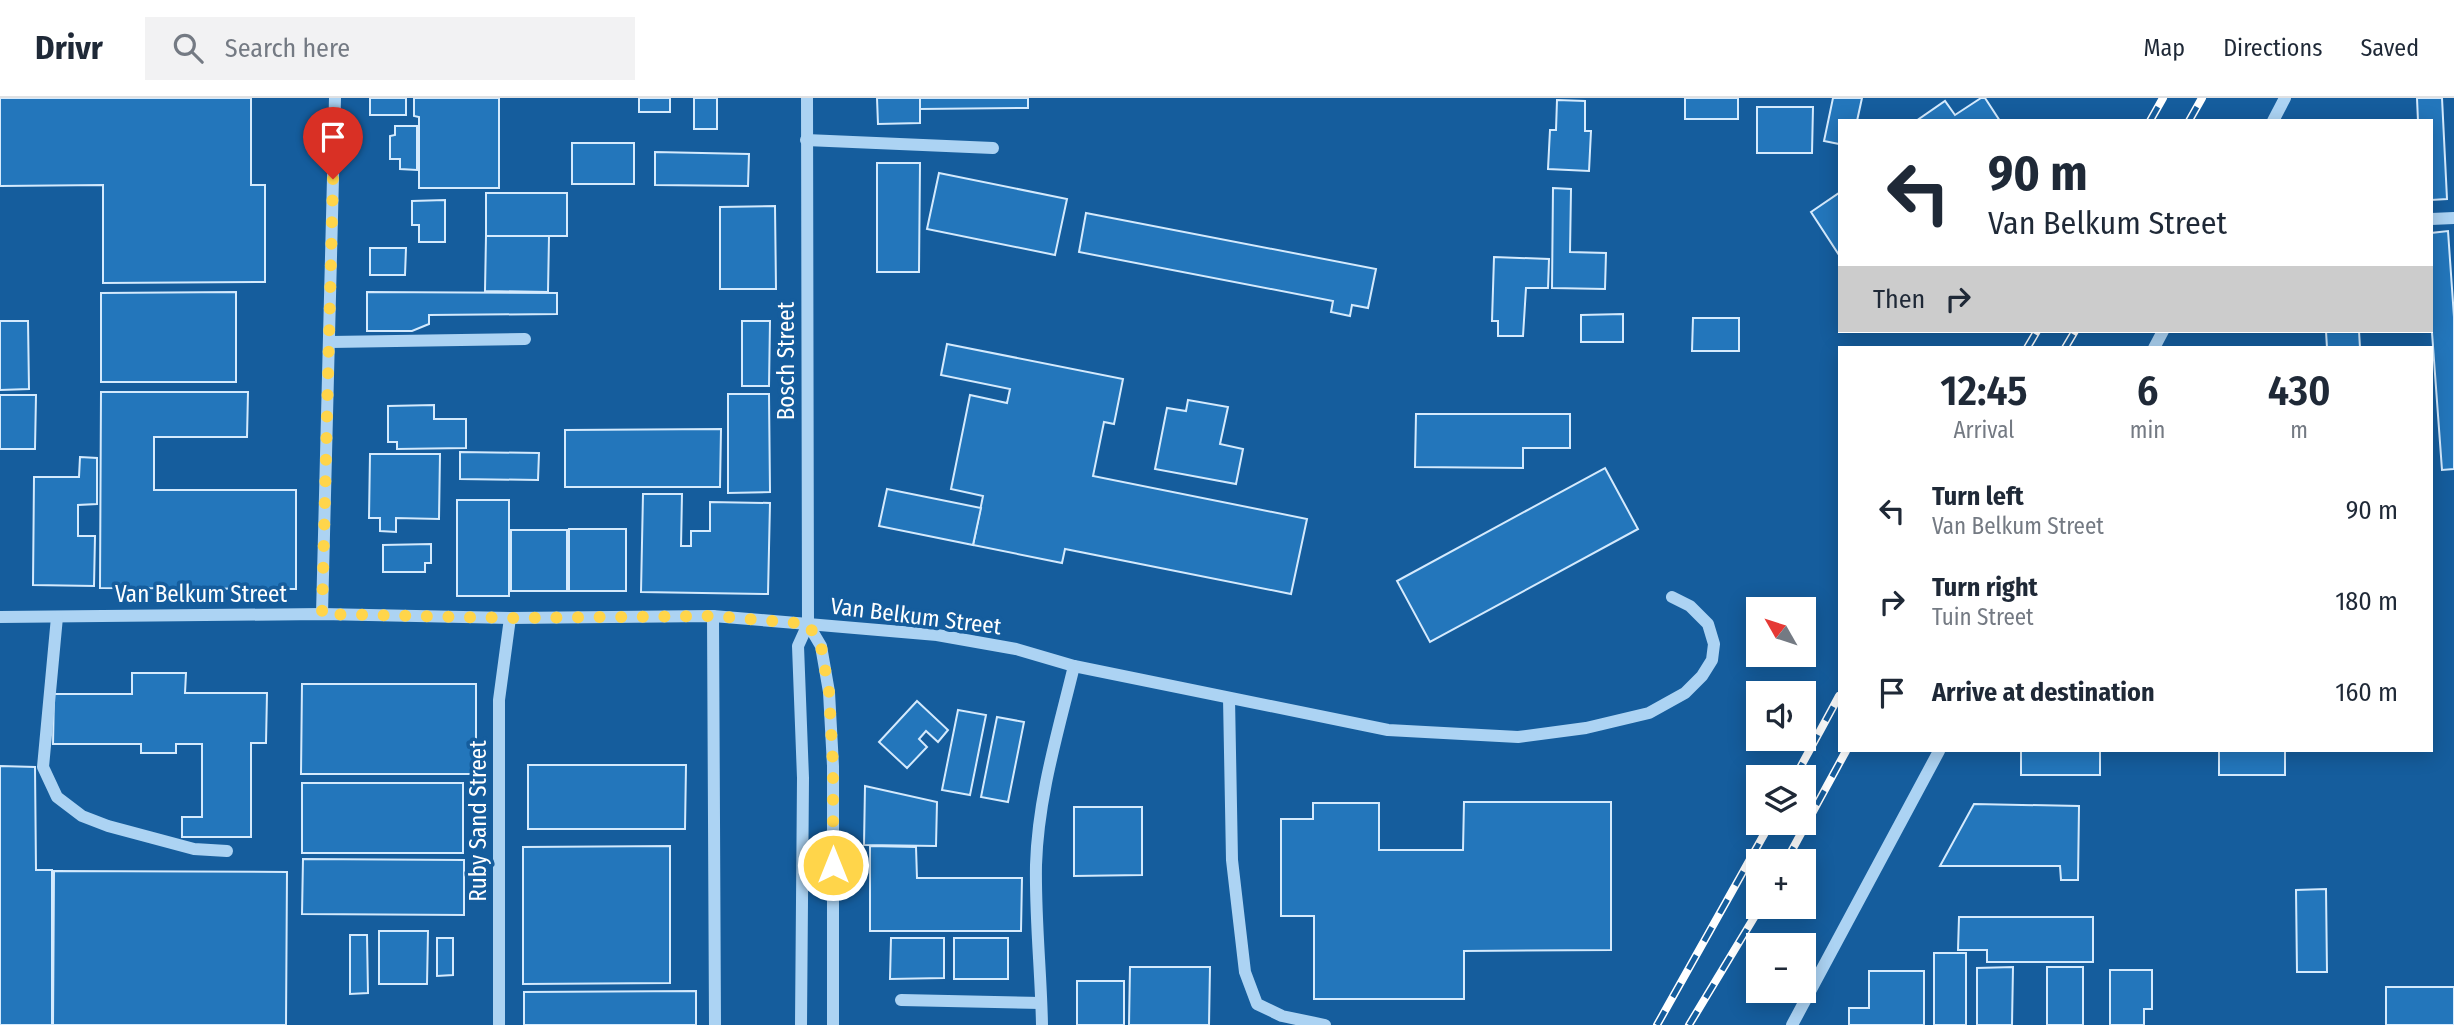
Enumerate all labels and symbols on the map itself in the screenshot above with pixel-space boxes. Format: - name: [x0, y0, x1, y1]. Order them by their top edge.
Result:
- pin: [303, 107, 363, 179]
- street label: Bosch Street: [772, 301, 800, 420]
- street label: Van Belkum Street: [115, 580, 287, 608]
- street label: Van Belkum Street: [829, 592, 1003, 640]
- north arrow: [1746, 597, 1816, 667]
- street label: Ruby Sand Street: [464, 740, 492, 902]
- position arrow: [796, 828, 870, 902]

